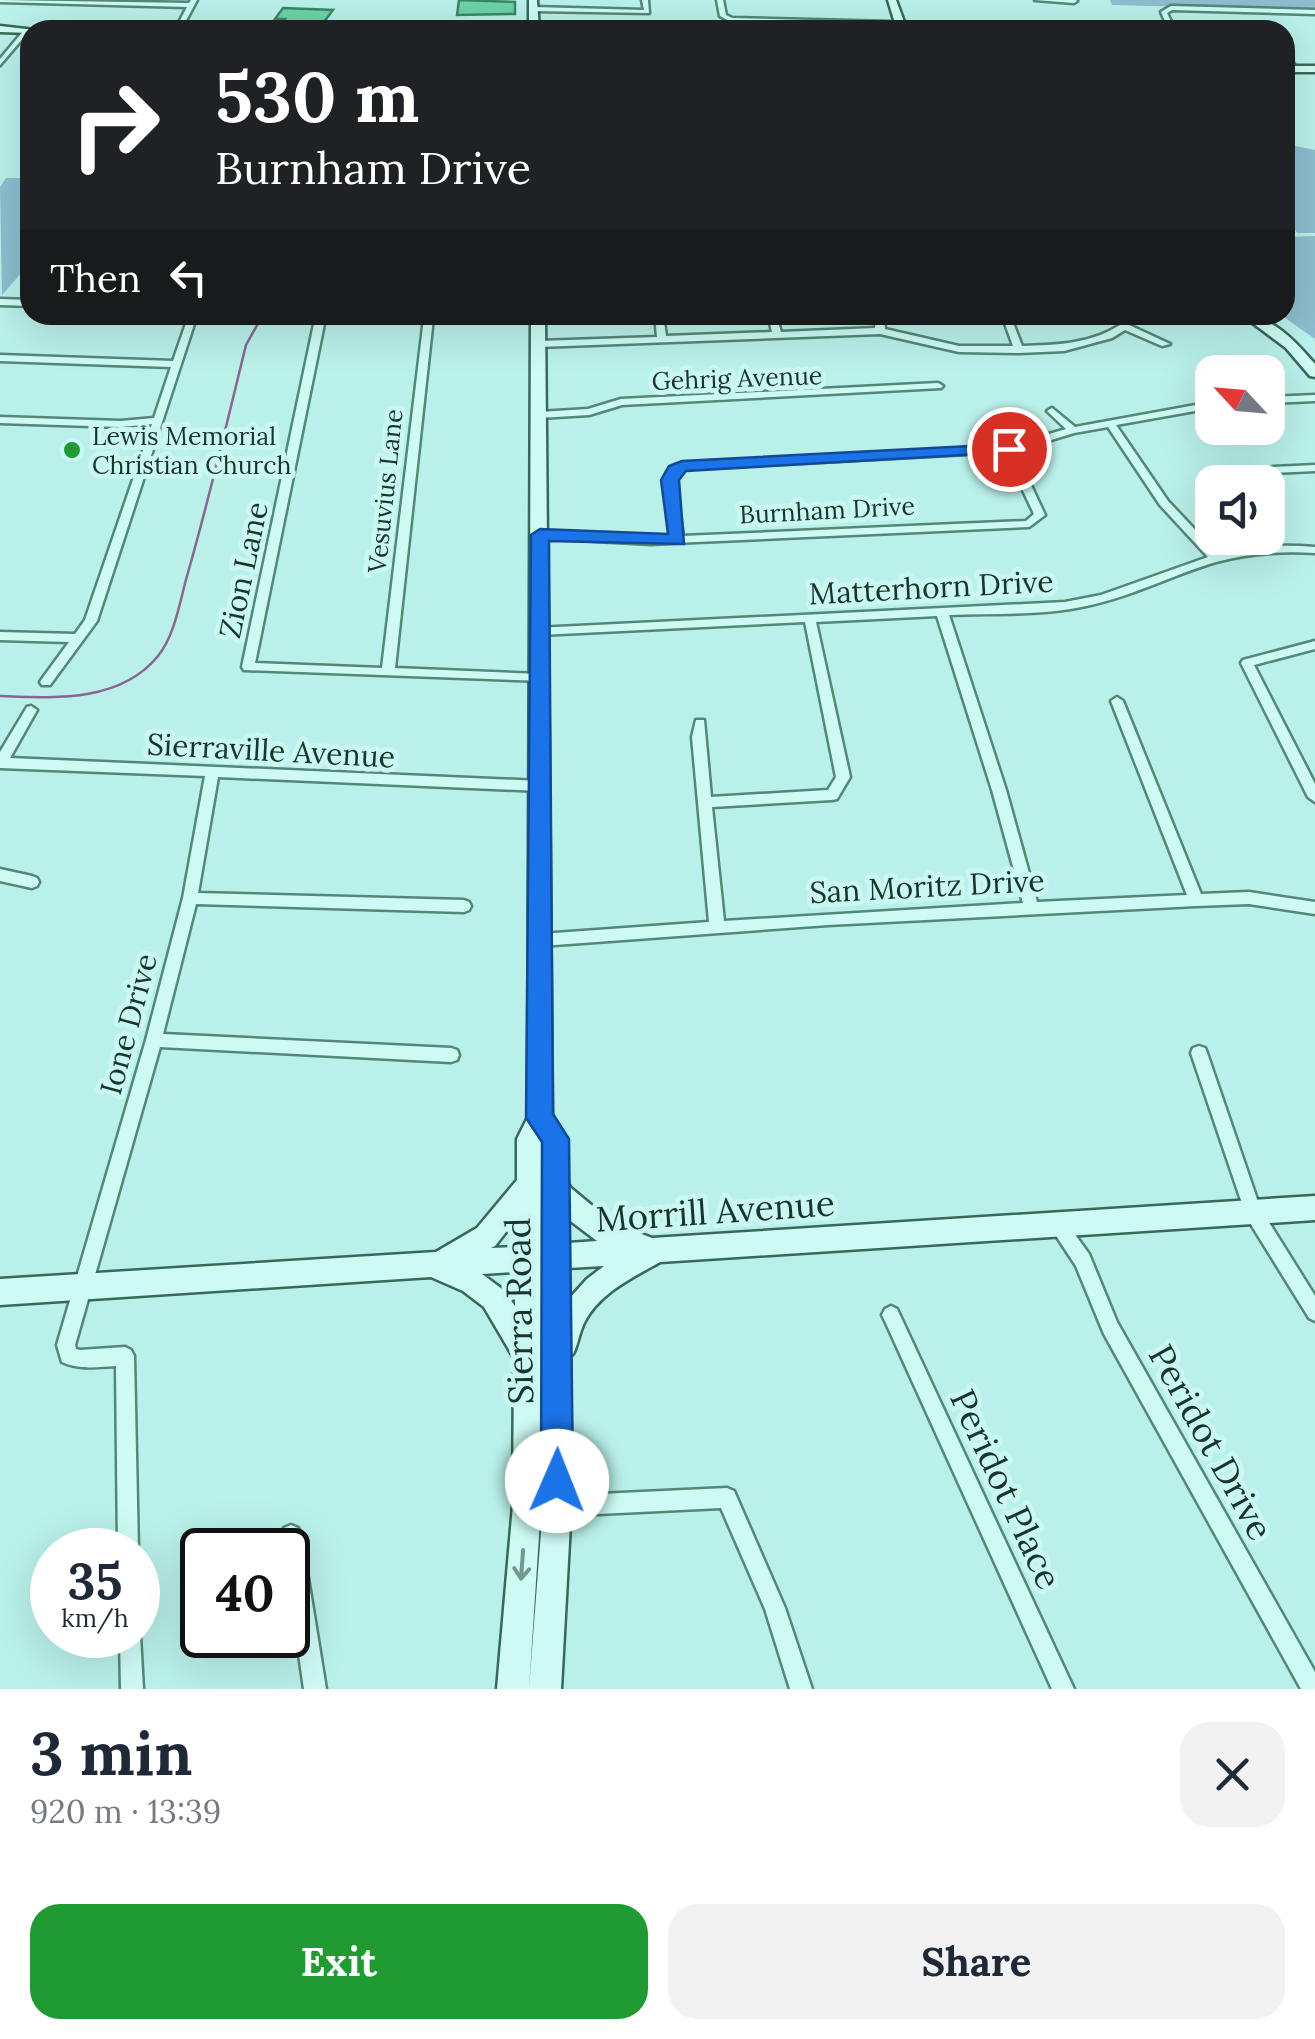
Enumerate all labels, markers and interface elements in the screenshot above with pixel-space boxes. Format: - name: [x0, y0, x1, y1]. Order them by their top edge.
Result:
- text: 530 m: [215, 52, 419, 141]
- icon: right: [50, 60, 180, 190]
- text: Burnham Drive: [215, 139, 531, 196]
- icon: left: [161, 250, 216, 305]
- text: Then: [50, 254, 141, 302]
- north arrow: [1195, 355, 1285, 445]
- map controls: [1195, 355, 1285, 555]
- street label: Gehrig Avenue: [651, 359, 823, 397]
- street label: Vesuvius Lane: [360, 407, 410, 576]
- pin: [967, 407, 1052, 492]
- place label: Lewis Memorial Christian Church: [92, 420, 292, 481]
- icon: arrive: [982, 422, 1037, 477]
- marker: Lewis Memorial Christian Church: [61, 439, 83, 461]
- button: sound: [1195, 465, 1285, 555]
- street label: Burnham Drive: [738, 489, 916, 531]
- street label: Zion Lane: [210, 498, 276, 642]
- street label: Matterhorn Drive: [808, 562, 1054, 612]
- street label: Sierraville Avenue: [146, 725, 396, 775]
- street label: San Moritz Drive: [809, 861, 1045, 911]
- street label: Ione Drive: [91, 949, 165, 1099]
- street label: Morrill Avenue: [594, 1180, 836, 1242]
- street label: Sierra Road: [495, 1217, 543, 1405]
- street label: Peridot Drive: [1139, 1336, 1283, 1548]
- street label: Peridot Place: [940, 1382, 1072, 1596]
- position arrow: [505, 1429, 609, 1533]
- speed limit sign: 40: [180, 1528, 310, 1658]
- text: 35: [68, 1549, 123, 1613]
- one-way arrow: [512, 1549, 531, 1581]
- text: km/h: [61, 1602, 129, 1634]
- text: 3 min: [30, 1715, 192, 1791]
- button: close: [1180, 1722, 1285, 1827]
- text: 920 m · 13:39: [30, 1791, 221, 1832]
- button: Exit: [30, 1904, 648, 2019]
- button: Share: [668, 1904, 1285, 2019]

